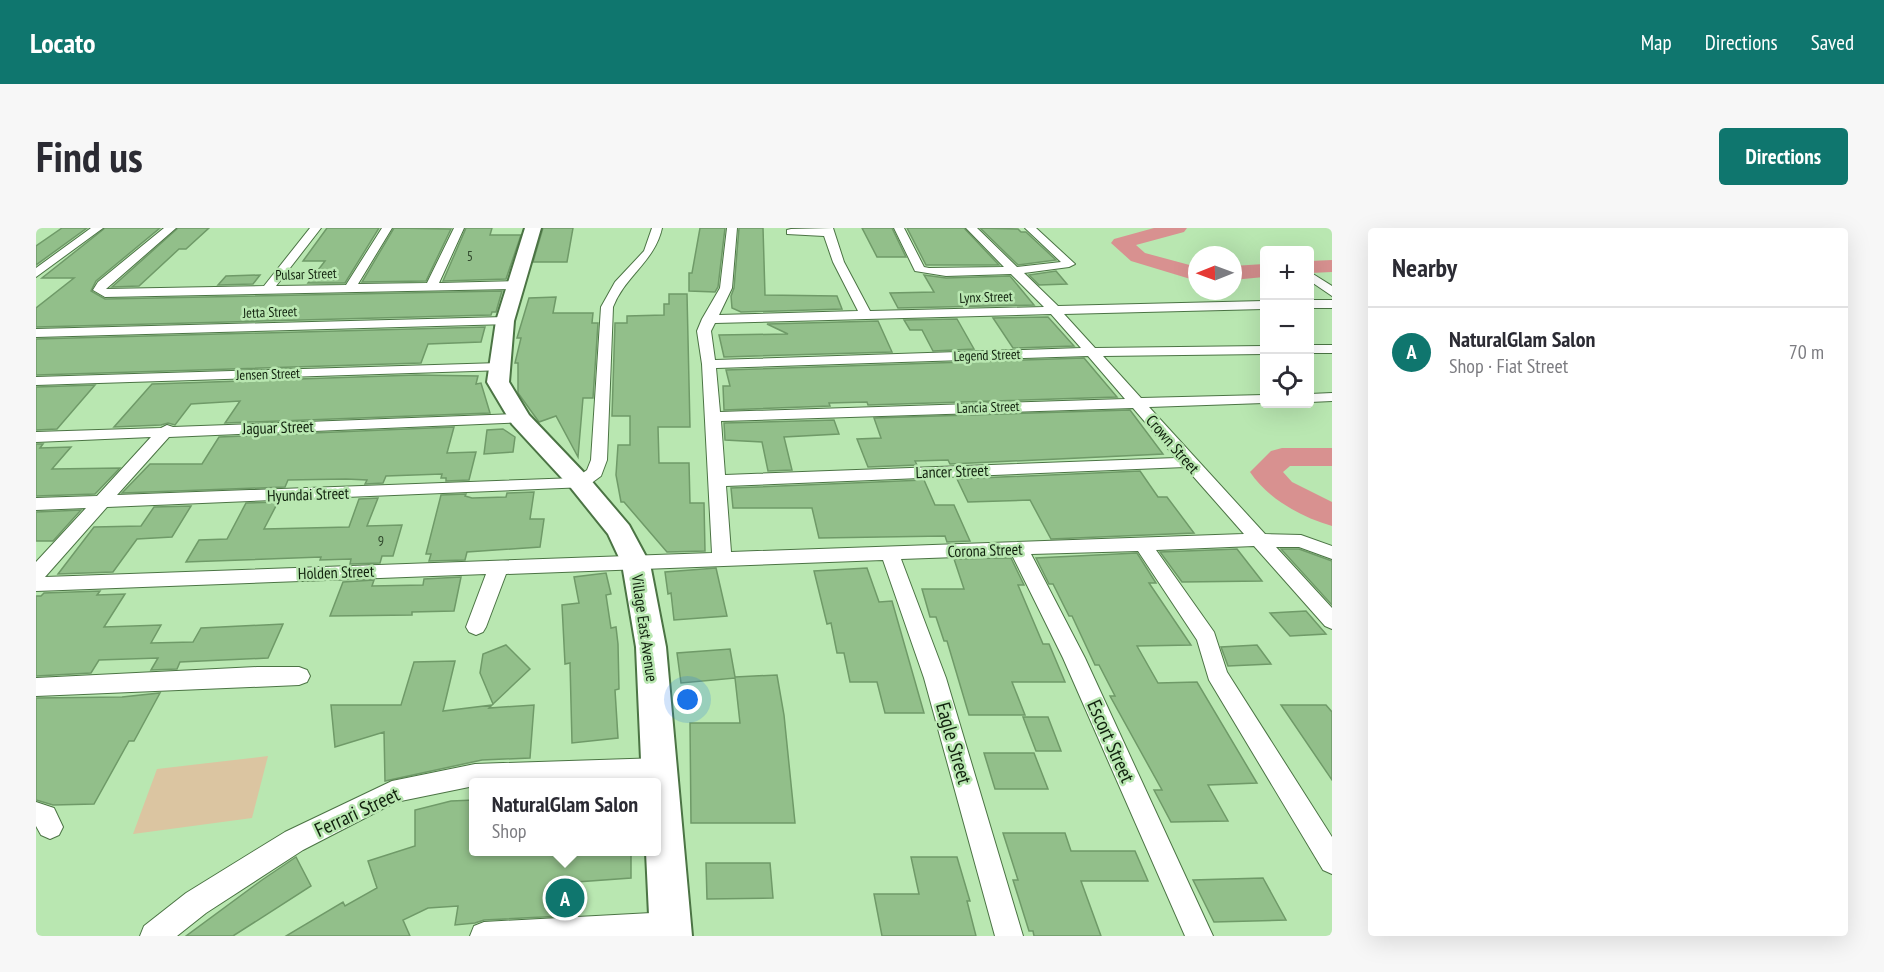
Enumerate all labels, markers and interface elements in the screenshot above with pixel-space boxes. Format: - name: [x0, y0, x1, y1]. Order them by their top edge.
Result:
- text: Locato: [30, 24, 96, 61]
- text: Map: [1641, 29, 1672, 56]
- text: Directions: [1705, 29, 1778, 56]
- text: Saved: [1811, 29, 1854, 56]
- button: Directions: [1719, 128, 1848, 185]
- text: Find us: [36, 129, 143, 184]
- north arrow: [1188, 246, 1242, 300]
- map controls: [1260, 246, 1314, 408]
- button: +: [1260, 246, 1314, 300]
- house number: 5: [467, 247, 473, 265]
- text: Nearby: [1392, 251, 1457, 284]
- street label: Pulsar Street: [275, 264, 337, 284]
- street label: Lynx Street: [959, 287, 1013, 307]
- button: −: [1260, 300, 1314, 354]
- street label: Jetta Street: [241, 302, 298, 322]
- text: NaturalGlam Salon: [1449, 325, 1595, 353]
- text: A: [1406, 339, 1417, 365]
- text: 70 m: [1789, 339, 1824, 365]
- street label: Legend Street: [953, 345, 1021, 365]
- text: Shop · Fiat Street: [1449, 353, 1568, 379]
- button: locate: [1260, 354, 1314, 408]
- street label: Jensen Street: [235, 364, 300, 384]
- street label: Lancia Street: [956, 397, 1020, 417]
- street label: Crown Street: [1142, 411, 1204, 478]
- street label: Jaguar Street: [241, 416, 315, 438]
- street label: Lancer Street: [915, 460, 989, 482]
- street label: Hyundai Street: [267, 483, 350, 505]
- house number: 9: [378, 532, 384, 550]
- street label: Corona Street: [947, 539, 1023, 561]
- street label: Holden Street: [298, 561, 375, 583]
- street label: Village East Avenue: [627, 572, 662, 683]
- your location: [673, 685, 702, 714]
- street label: Escort Street: [1081, 696, 1141, 787]
- street label: Eagle Street: [930, 699, 978, 787]
- popup: [469, 778, 661, 856]
- street label: Ferrari Street: [310, 781, 404, 843]
- text: NaturalGlam Salon: [492, 790, 638, 818]
- text: Shop: [492, 818, 527, 844]
- pin: A: [546, 876, 584, 920]

